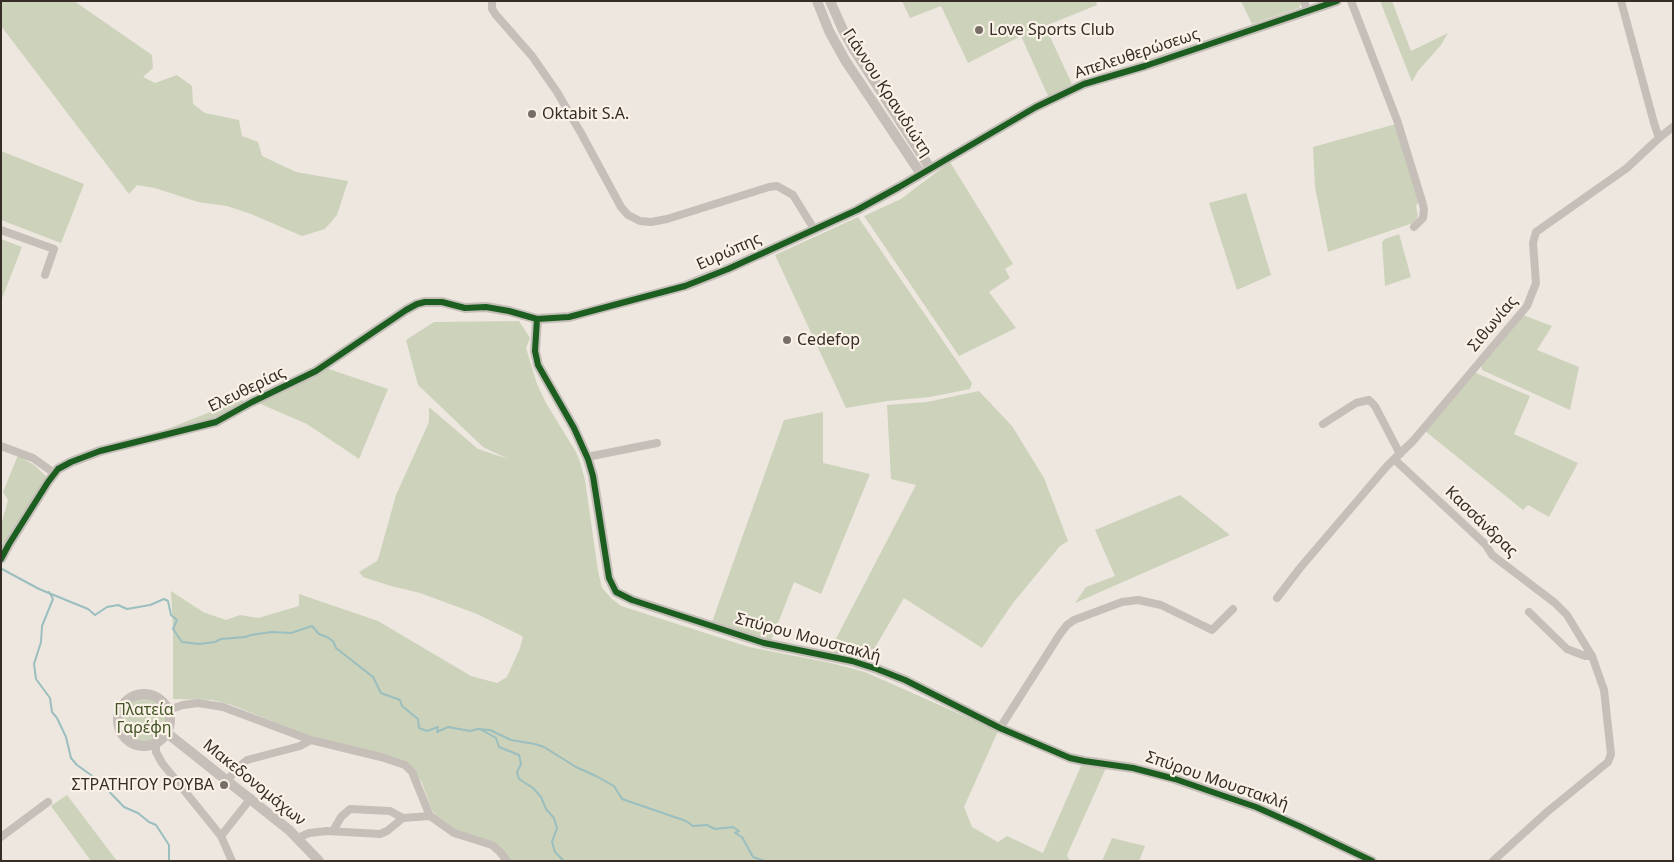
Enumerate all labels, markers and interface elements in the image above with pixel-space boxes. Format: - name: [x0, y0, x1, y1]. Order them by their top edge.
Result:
- place label: Love Sports Club: [989, 20, 1115, 40]
- marker: Love Sports Club: [973, 24, 985, 36]
- street label: Γιάννου Κρανιδιώτη: [838, 25, 936, 161]
- street label: Απελευθερώσεως: [1072, 25, 1202, 83]
- place label: Oktabit S.A.: [542, 104, 629, 124]
- marker: Oktabit S.A.: [526, 108, 538, 120]
- street label: Ευρώπης: [694, 229, 764, 275]
- street label: Σιθωνίας: [1464, 292, 1522, 356]
- place label: Cedefop: [797, 330, 860, 350]
- marker: Cedefop: [781, 334, 793, 346]
- street label: Ελευθερίας: [205, 363, 289, 417]
- street label: Κασσάνδρας: [1441, 483, 1521, 561]
- street label: Σπύρου Μουστακλή: [733, 609, 883, 667]
- park label: Πλατεία Γαρέφη: [114, 700, 174, 738]
- street label: Μακεδονομάχων: [199, 736, 309, 830]
- street label: Σπύρου Μουστακλή: [1143, 748, 1291, 814]
- place label: ΣΤΡΑΤΗΓΟΥ ΡΟΥΒΑ: [72, 775, 214, 795]
- marker: ΣΤΡΑΤΗΓΟΥ ΡΟΥΒΑ: [218, 779, 230, 791]

